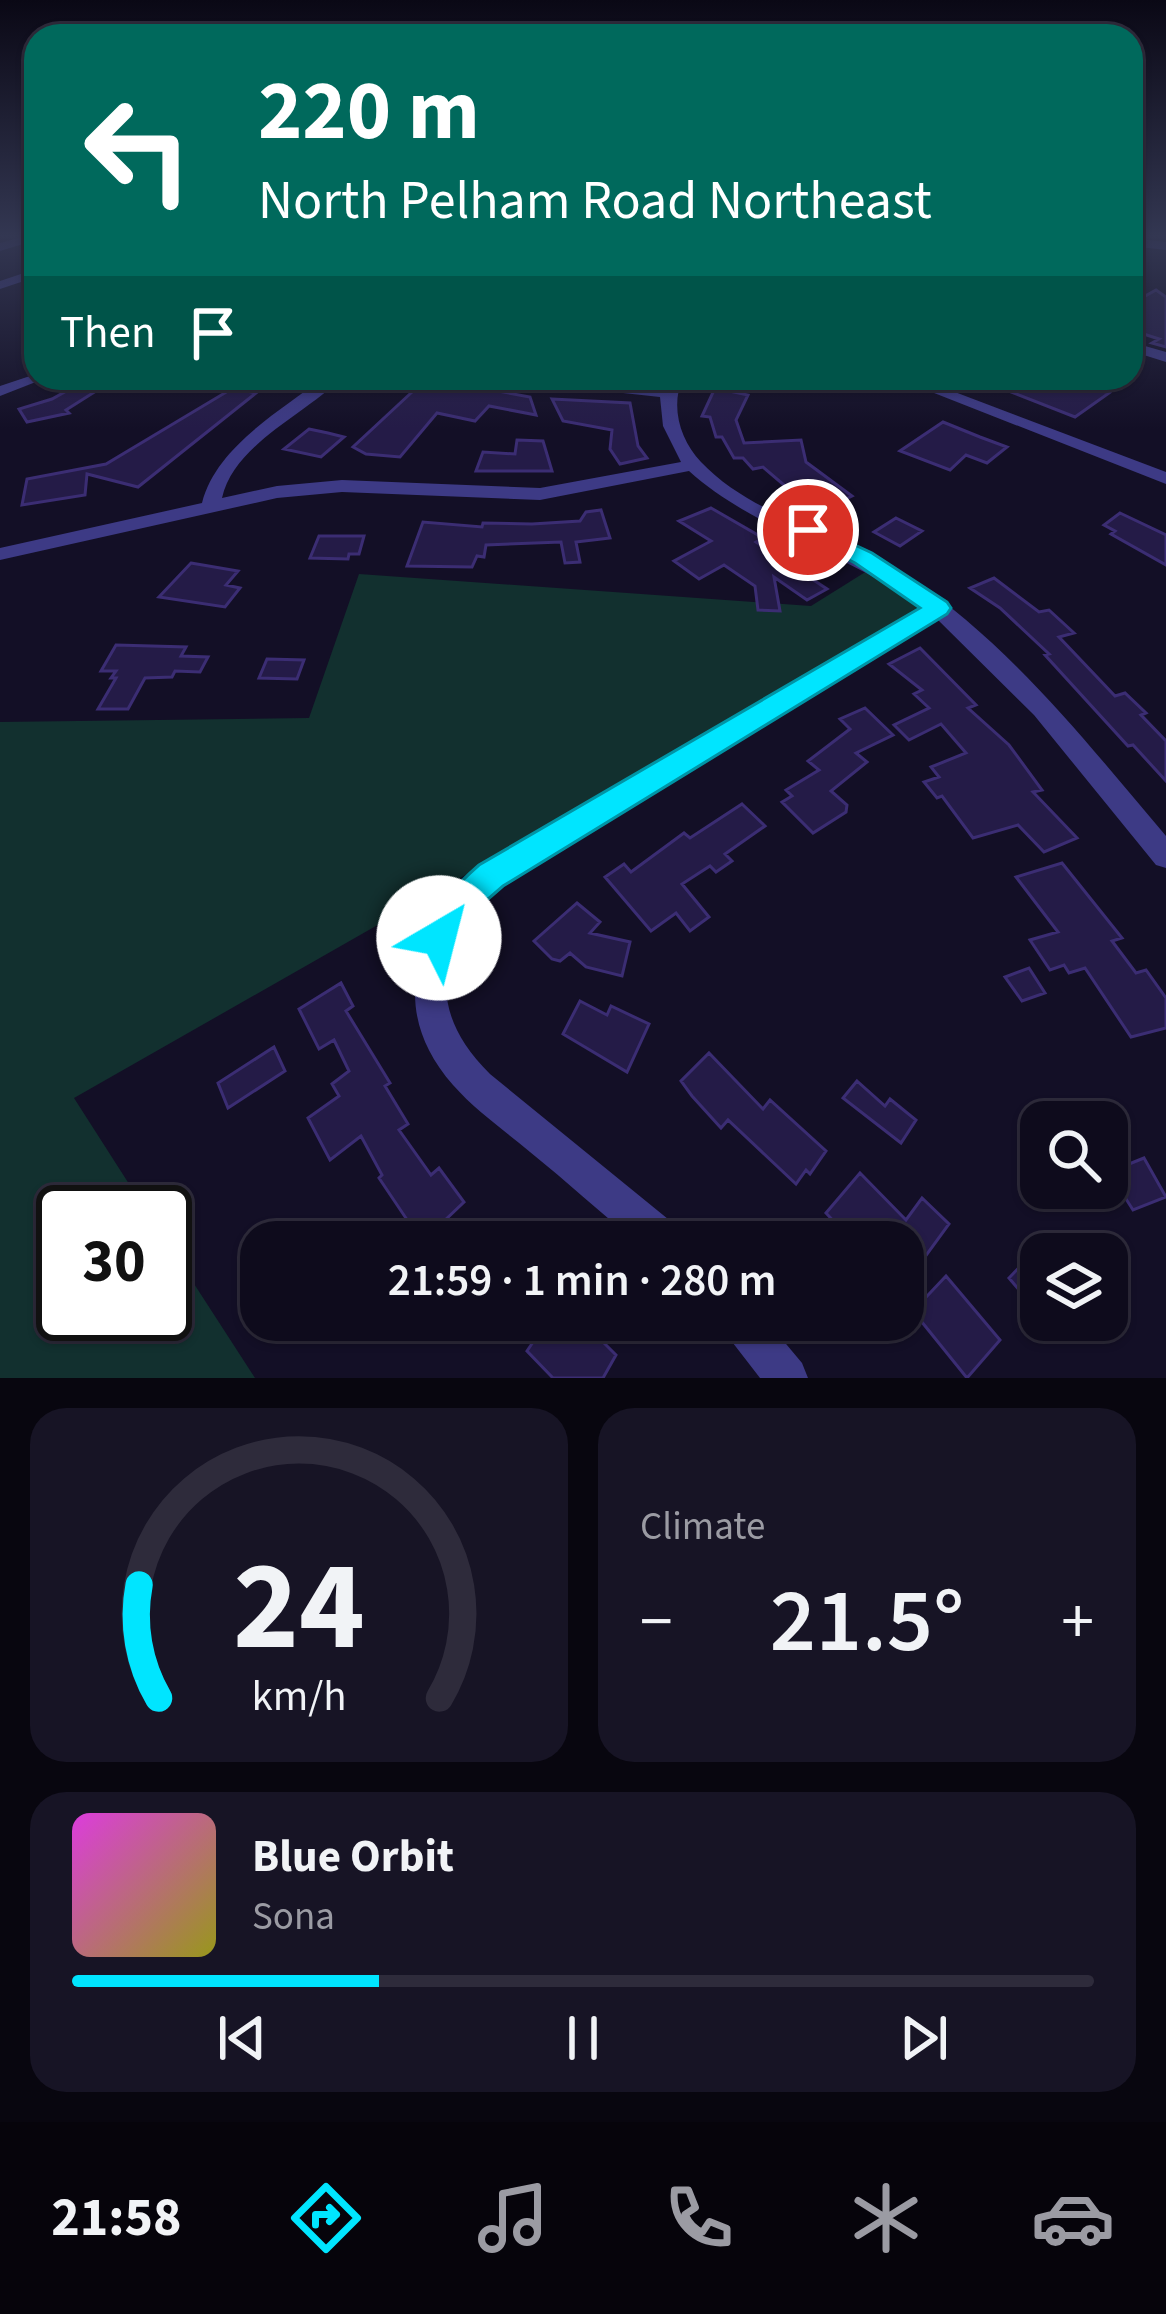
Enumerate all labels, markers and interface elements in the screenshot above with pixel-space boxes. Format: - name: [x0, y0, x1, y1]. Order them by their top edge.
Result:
- text: 220 m: [258, 52, 480, 172]
- icon: left: [60, 72, 216, 228]
- text: North Pelham Road Northeast: [258, 163, 932, 240]
- icon: arrive: [180, 300, 246, 366]
- text: Then: [60, 301, 156, 365]
- pin: [757, 479, 859, 581]
- icon: arrive: [775, 497, 841, 563]
- position arrow: [376, 875, 502, 1001]
- map controls: [1020, 1101, 1128, 1341]
- button: search: [1020, 1101, 1128, 1209]
- speed limit sign: 30: [36, 1185, 192, 1341]
- button: layers: [1020, 1233, 1128, 1341]
- text: 21:59 · 1 min · 280 m: [388, 1249, 776, 1313]
- text: Climate: [640, 1499, 765, 1555]
- text: 24: [233, 1519, 365, 1697]
- text: 21.5°: [770, 1558, 964, 1686]
- text: −: [640, 1575, 673, 1669]
- text: +: [1061, 1575, 1094, 1669]
- text: km/h: [251, 1666, 347, 1727]
- text: Blue Orbit: [252, 1825, 454, 1889]
- text: Sona: [252, 1889, 335, 1945]
- icon: previous: [209, 2005, 275, 2071]
- icon: pause: [550, 2005, 616, 2071]
- icon: next: [891, 2005, 957, 2071]
- icon: directions: [284, 2176, 368, 2260]
- icon: music: [471, 2176, 555, 2260]
- icon: phone: [657, 2176, 741, 2260]
- icon: climate: [844, 2176, 928, 2260]
- icon: car: [1031, 2176, 1115, 2260]
- text: 21:58: [51, 2180, 182, 2257]

